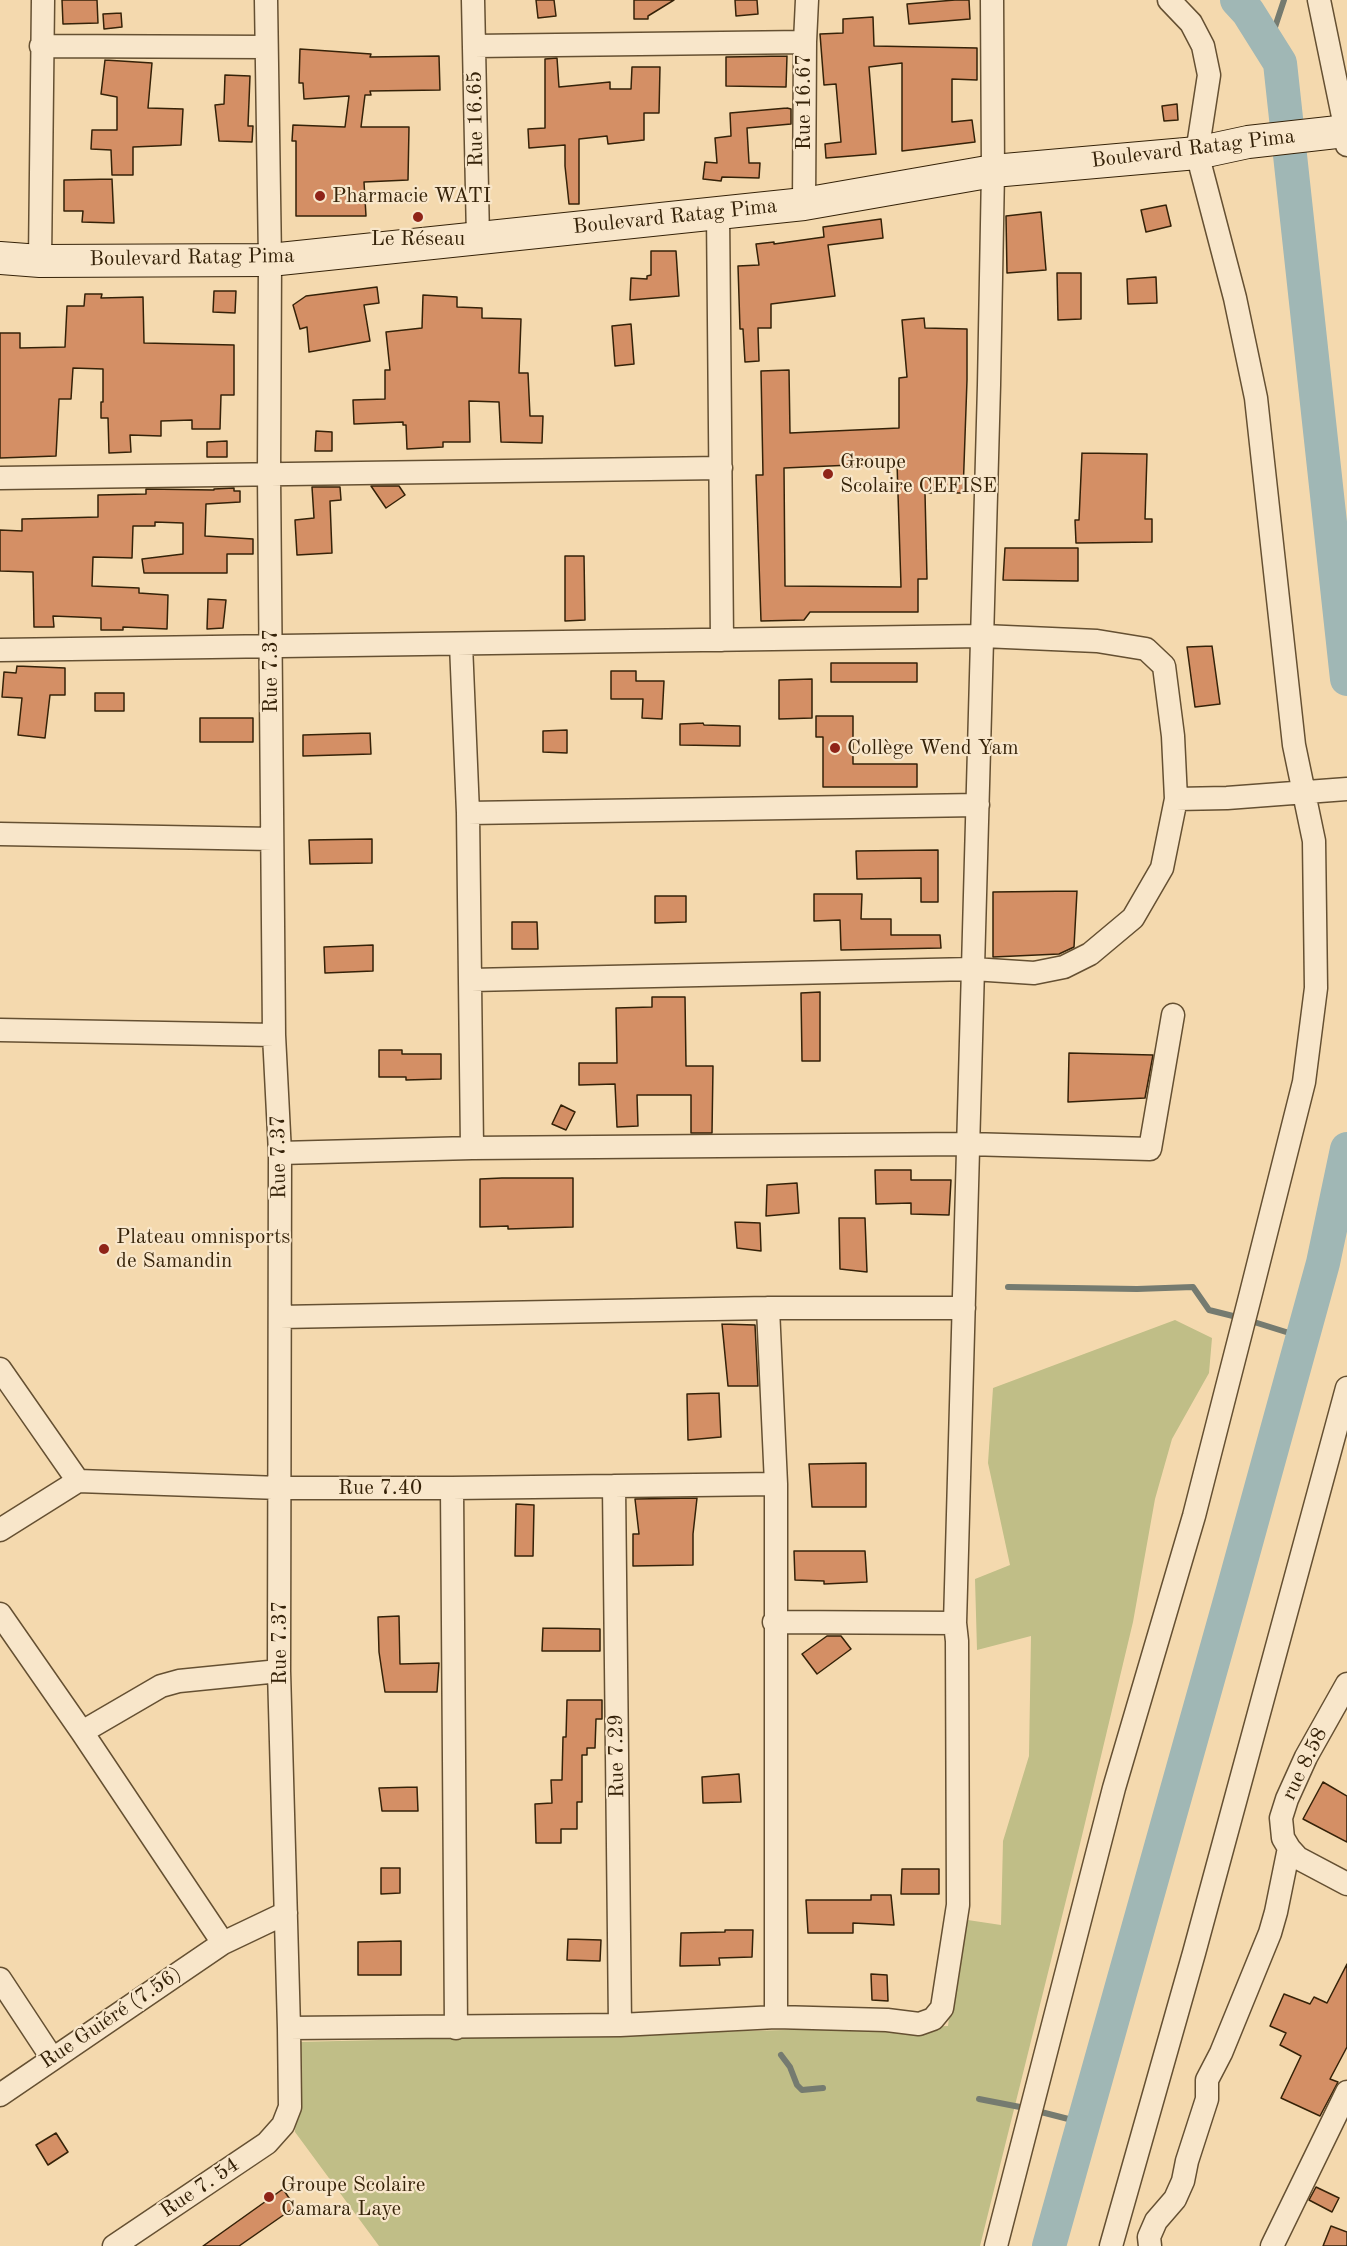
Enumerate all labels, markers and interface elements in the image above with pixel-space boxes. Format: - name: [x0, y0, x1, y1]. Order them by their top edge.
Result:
- street label: Rue 16.67: [791, 54, 817, 150]
- street label: Rue 16.65: [463, 71, 489, 167]
- street label: Boulevard Ratag Pima: [1090, 124, 1296, 174]
- place label: Pharmacie WATI: [332, 183, 491, 209]
- marker: Pharmacie WATI: [313, 189, 327, 203]
- street label: Boulevard Ratag Pima: [572, 194, 778, 240]
- marker: Le Réseau: [411, 210, 425, 224]
- place label: Le Réseau: [371, 226, 465, 252]
- street label: Boulevard Ratag Pima: [89, 244, 295, 272]
- place label: Groupe Scolaire CEFISE: [840, 449, 997, 499]
- marker: Groupe Scolaire CEFISE: [821, 467, 835, 481]
- street label: Rue 7.37: [258, 629, 284, 713]
- place label: Collège Wend Yam: [847, 735, 1019, 761]
- marker: Collège Wend Yam: [828, 741, 842, 755]
- street label: Rue 7.37: [266, 1115, 292, 1199]
- place label: Plateau omnisports de Samandin: [116, 1224, 290, 1274]
- marker: Plateau omnisports de Samandin: [97, 1242, 111, 1256]
- street label: Rue 7.40: [338, 1475, 422, 1501]
- street label: Rue 7.37: [267, 1601, 293, 1685]
- street label: Rue 7.29: [604, 1714, 630, 1798]
- street label: rue 8.58: [1277, 1724, 1333, 1804]
- street label: Rue Guiéré (7.56): [35, 1961, 187, 2075]
- street label: Rue 7. 54: [156, 2152, 244, 2224]
- place label: Groupe Scolaire Camara Laye: [281, 2172, 425, 2222]
- marker: Groupe Scolaire Camara Laye: [262, 2190, 276, 2204]

